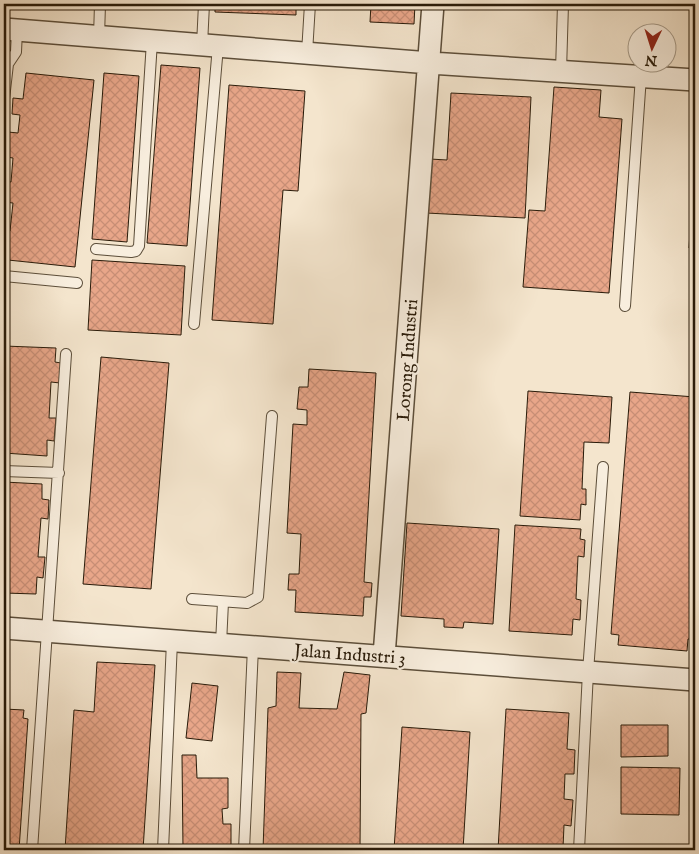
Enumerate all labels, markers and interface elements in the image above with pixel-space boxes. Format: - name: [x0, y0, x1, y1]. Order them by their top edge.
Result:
- north arrow: [626, 22, 676, 72]
- text: N: [644, 51, 659, 69]
- street label: Lorong Industri: [393, 298, 424, 422]
- street label: Jalan Industri 3: [291, 640, 406, 671]

